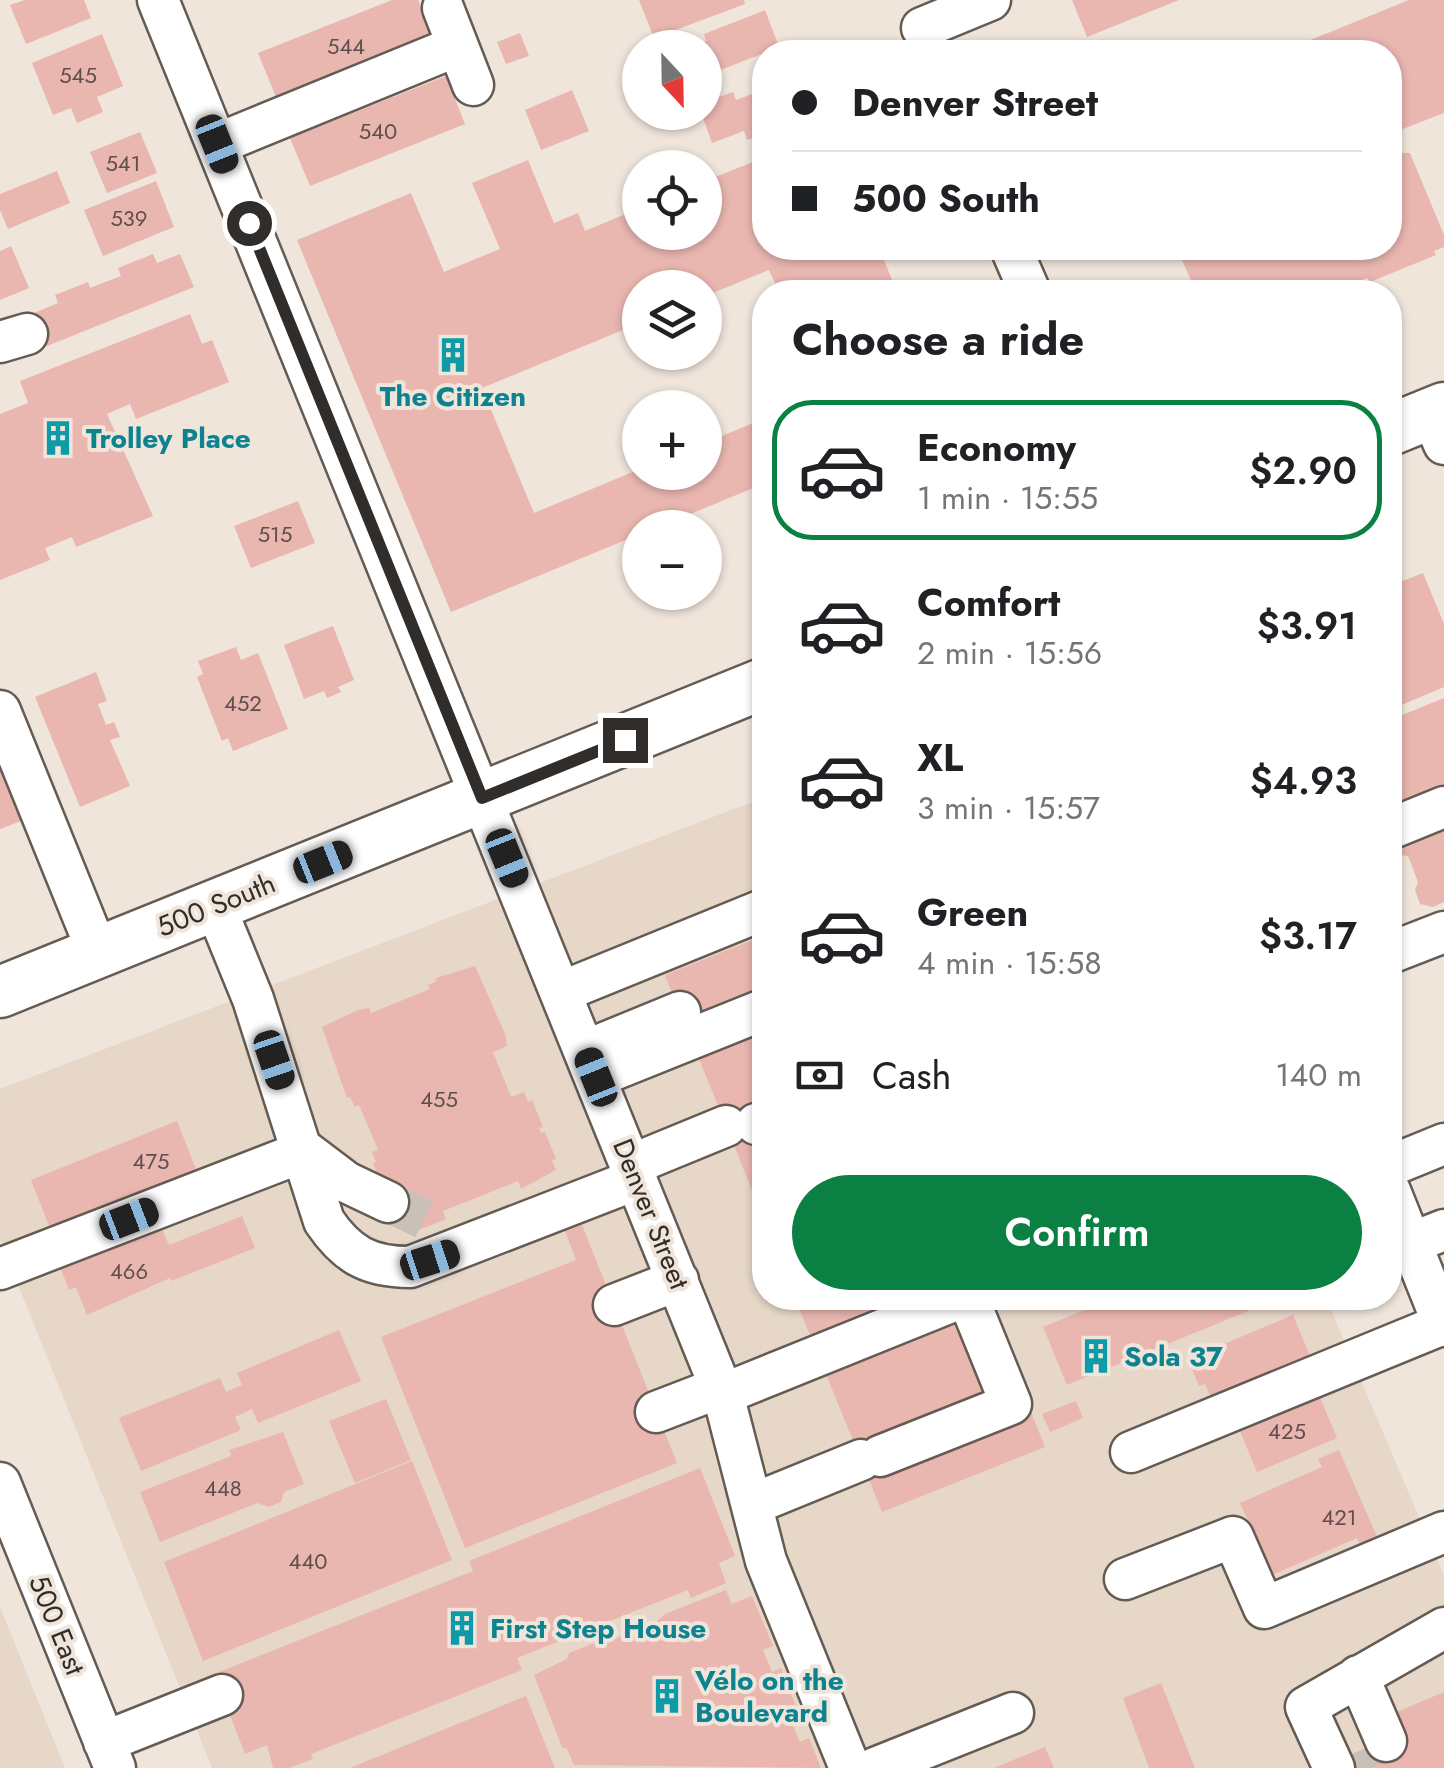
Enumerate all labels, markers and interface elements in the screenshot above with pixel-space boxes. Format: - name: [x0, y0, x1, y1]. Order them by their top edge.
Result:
- house number: 544: [327, 30, 365, 62]
- north arrow: [622, 30, 722, 130]
- map controls: [622, 30, 722, 610]
- house number: 545: [59, 59, 97, 91]
- text: Denver Street: [852, 75, 1098, 130]
- car: [192, 111, 242, 177]
- house number: 540: [359, 115, 397, 147]
- house number: 541: [105, 147, 141, 179]
- button: locate: [622, 150, 722, 250]
- text: 500 South: [852, 171, 1040, 226]
- route start: [227, 201, 272, 246]
- house number: 539: [110, 202, 148, 234]
- button: layers: [622, 270, 722, 370]
- text: Choose a ride: [792, 307, 1084, 372]
- building icon: The Citizen: [434, 336, 472, 374]
- place label: The Citizen: [380, 376, 526, 417]
- button: +: [622, 390, 722, 490]
- place label: Trolley Place: [86, 418, 251, 459]
- building icon: Trolley Place: [39, 419, 77, 457]
- text: Economy: [917, 420, 1076, 475]
- icon: car: [797, 425, 887, 515]
- text: $2.90: [1249, 443, 1357, 498]
- text: 1 min · 15:55: [917, 475, 1098, 521]
- button: −: [622, 510, 722, 610]
- house number: 515: [258, 518, 292, 550]
- text: Comfort: [917, 575, 1060, 630]
- icon: car: [797, 580, 887, 670]
- text: $3.91: [1257, 598, 1357, 653]
- text: 2 min · 15:56: [917, 630, 1102, 676]
- house number: 452: [224, 687, 262, 719]
- route end: [603, 718, 648, 763]
- text: XL: [917, 730, 963, 785]
- icon: car: [797, 735, 887, 825]
- text: $4.93: [1250, 753, 1357, 808]
- text: 3 min · 15:57: [917, 785, 1100, 831]
- car: [482, 825, 532, 891]
- car: [290, 837, 356, 887]
- street label: 500 South: [151, 863, 281, 947]
- text: Green: [917, 885, 1028, 940]
- icon: car: [797, 890, 887, 980]
- text: $3.17: [1259, 908, 1357, 963]
- text: 4 min · 15:58: [917, 940, 1102, 986]
- car: [250, 1027, 298, 1093]
- car: [571, 1044, 621, 1110]
- icon: cash: [792, 1048, 847, 1103]
- text: Cash: [872, 1048, 952, 1103]
- text: 140 m: [1275, 1052, 1362, 1098]
- house number: 455: [420, 1083, 458, 1115]
- street label: Denver Street: [602, 1133, 700, 1296]
- house number: 475: [133, 1145, 169, 1177]
- button: Confirm: [792, 1175, 1362, 1290]
- car: [96, 1194, 162, 1244]
- car: [397, 1236, 463, 1284]
- house number: 466: [110, 1255, 148, 1287]
- place label: Sola 37: [1124, 1336, 1223, 1377]
- building icon: Sola 37: [1077, 1337, 1115, 1375]
- house number: 425: [1268, 1415, 1306, 1447]
- house number: 448: [204, 1472, 242, 1504]
- house number: 421: [1321, 1501, 1357, 1533]
- house number: 440: [289, 1545, 327, 1577]
- street label: 500 East: [18, 1569, 96, 1681]
- place label: First Step House: [490, 1608, 706, 1649]
- building icon: First Step House: [443, 1609, 481, 1647]
- place label: Vélo on the Boulevard: [694, 1660, 844, 1733]
- building icon: Vélo on the Boulevard: [648, 1677, 686, 1715]

